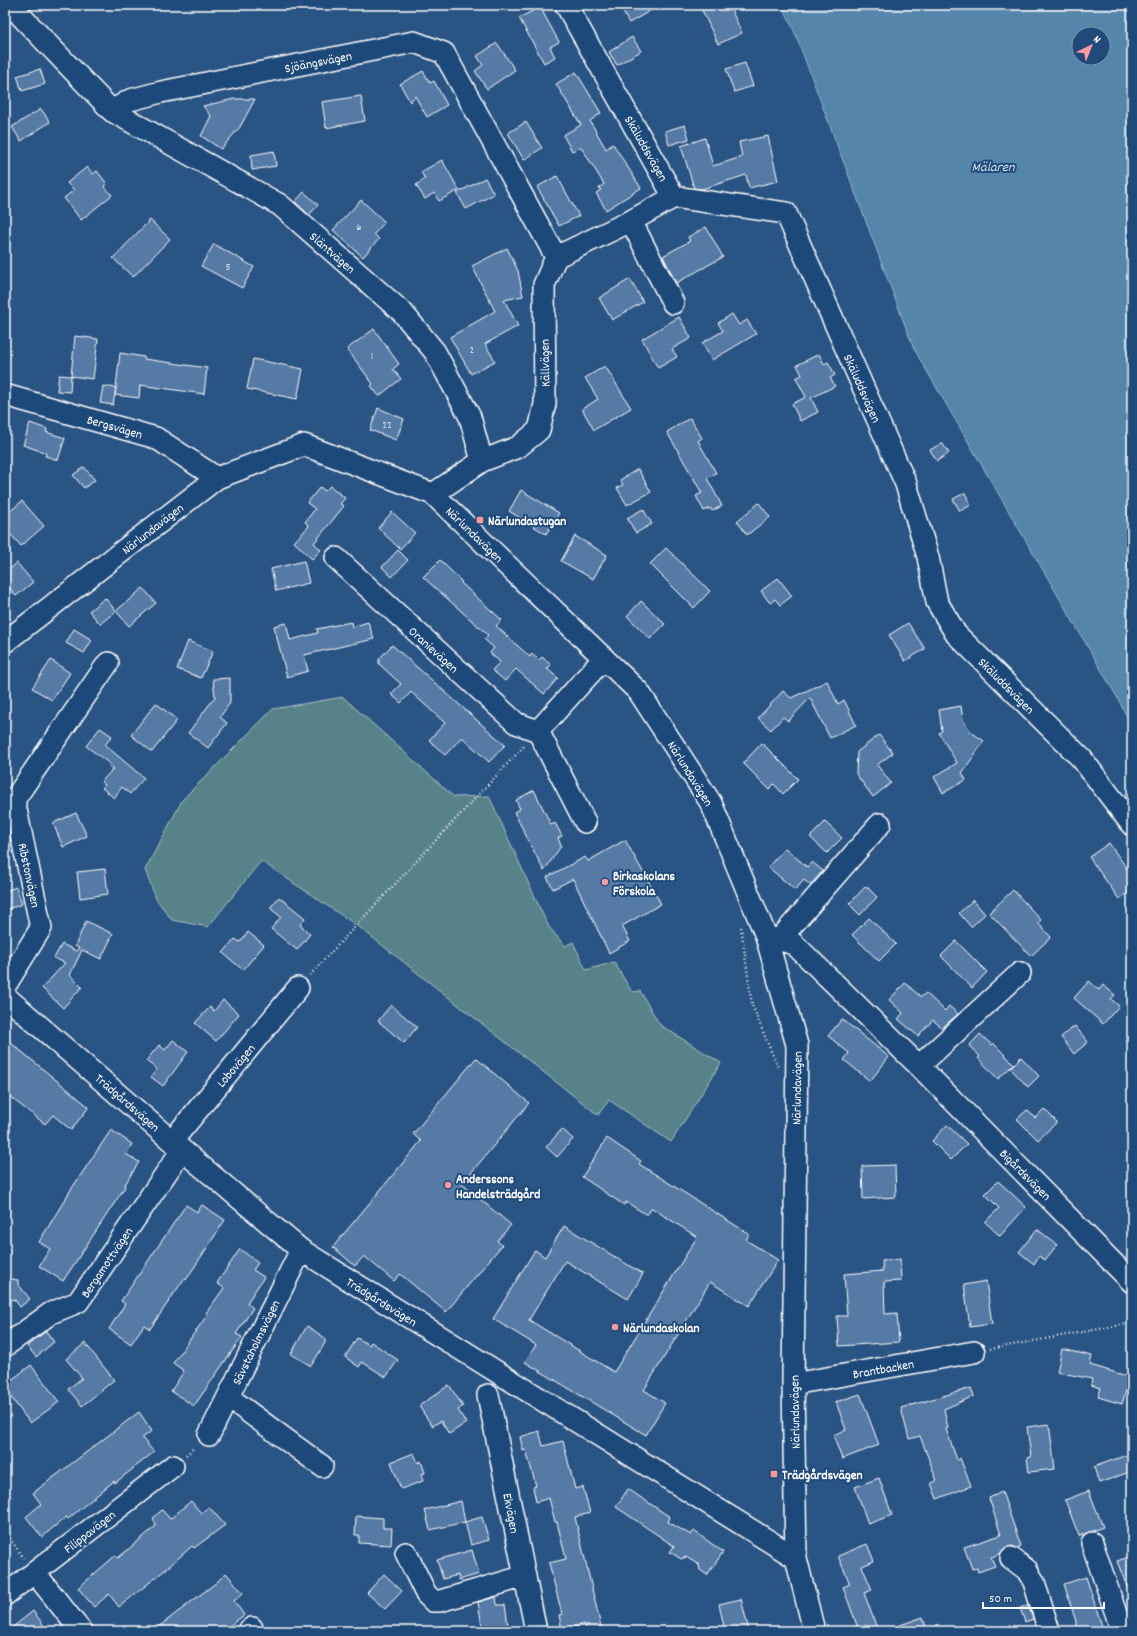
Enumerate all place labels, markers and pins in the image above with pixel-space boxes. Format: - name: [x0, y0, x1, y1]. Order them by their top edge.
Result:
- place label: Närlundastugan: [488, 513, 566, 532]
- marker: Närlundastugan: [475, 515, 485, 525]
- place label: Birkaskolans Förskola: [613, 868, 676, 902]
- marker: Birkaskolans Förskola: [600, 877, 610, 887]
- place label: Anderssons Handelsträdgård: [456, 1171, 540, 1205]
- marker: Anderssons Handelsträdgård: [443, 1180, 453, 1190]
- place label: Närlundaskolan: [623, 1320, 699, 1339]
- marker: Närlundaskolan: [610, 1322, 620, 1332]
- place label: Trädgårdsvägen: [782, 1467, 863, 1486]
- marker: Trädgårdsvägen: [769, 1469, 779, 1479]

